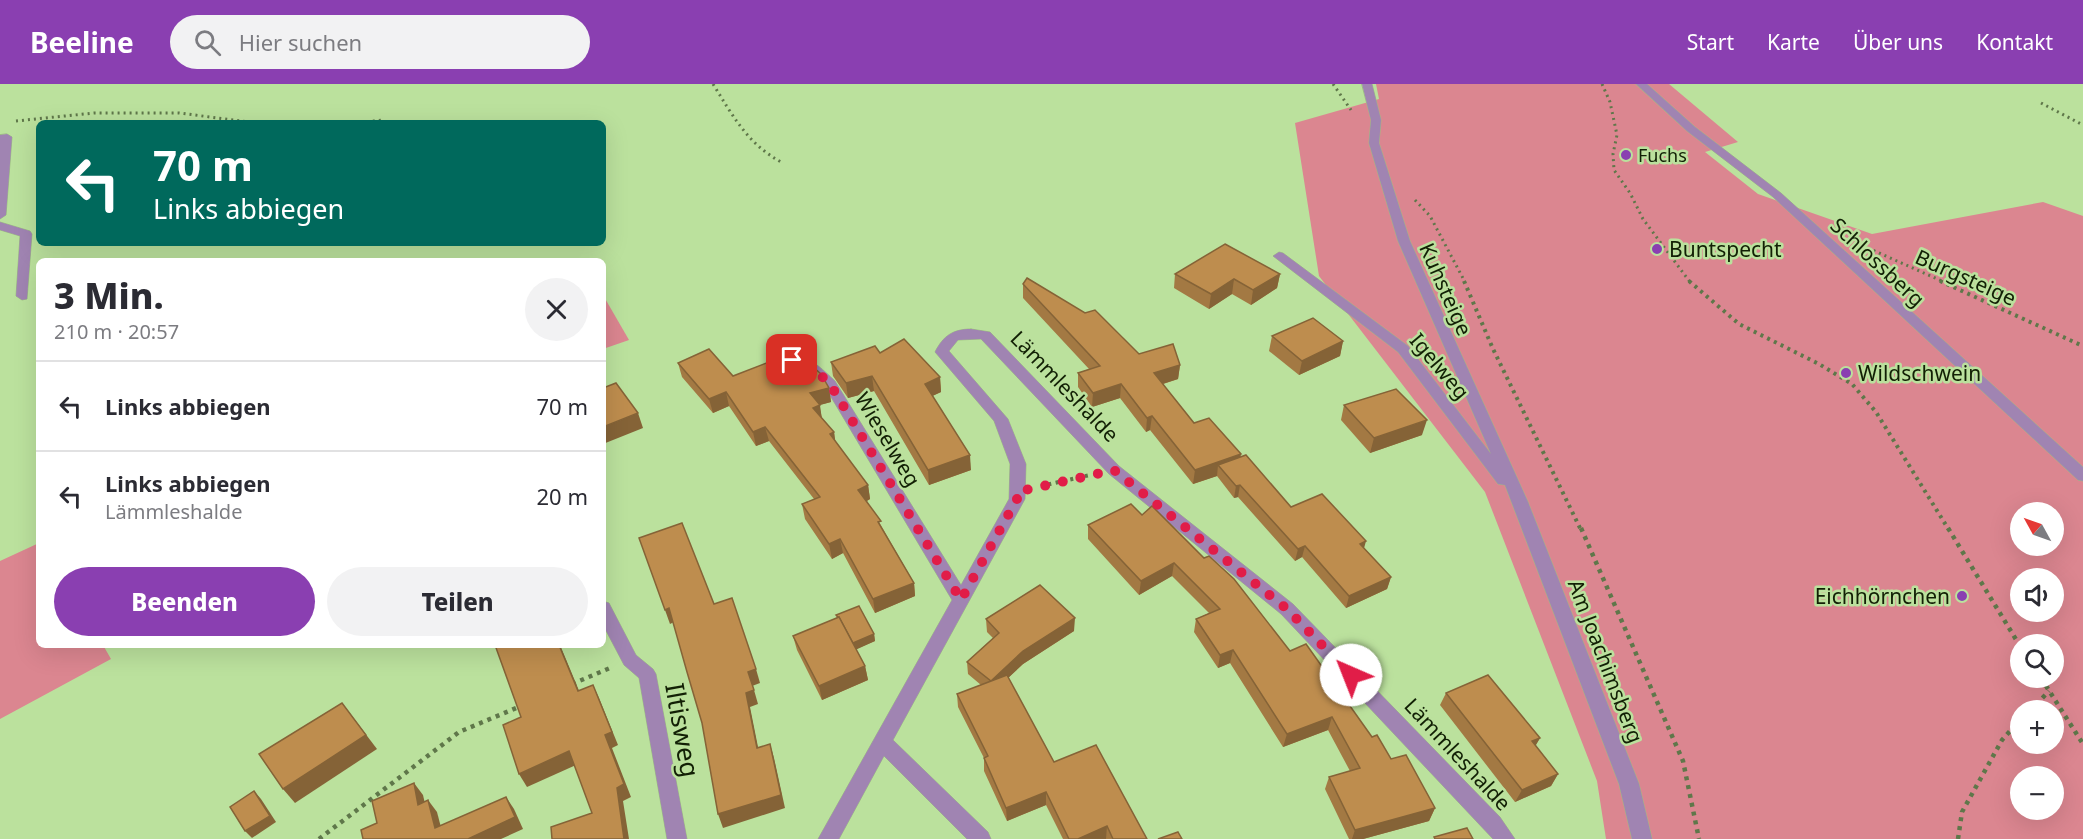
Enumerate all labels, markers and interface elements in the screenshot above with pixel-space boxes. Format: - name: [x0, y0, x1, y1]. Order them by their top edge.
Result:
- search box: [170, 15, 590, 69]
- text: Beeline: [30, 23, 134, 61]
- icon: search: [191, 26, 224, 59]
- text: Hier suchen: [239, 27, 362, 57]
- text: Start: [1687, 28, 1734, 56]
- text: Karte: [1767, 28, 1820, 56]
- text: Über uns: [1853, 28, 1943, 56]
- text: Kontakt: [1976, 28, 2053, 56]
- text: 70 m: [153, 136, 253, 193]
- place label: Fuchs: [1638, 143, 1687, 167]
- icon: left: [54, 144, 132, 222]
- marker: Fuchs: [1619, 148, 1633, 162]
- text: Links abbiegen: [153, 190, 344, 227]
- street label: Schlossberg: [1825, 211, 1931, 313]
- place label: Buntspecht: [1669, 235, 1782, 263]
- street label: Kuhsteige: [1413, 238, 1479, 340]
- marker: Buntspecht: [1650, 242, 1664, 256]
- street label: Burgsteige: [1911, 242, 2021, 312]
- text: 3 Min.: [54, 271, 164, 320]
- button: close: [525, 278, 588, 341]
- text: 210 m · 20:57: [54, 318, 179, 345]
- street label: Lämmleshalde: [1005, 324, 1125, 448]
- street label: Igelweg: [1404, 327, 1476, 405]
- pin: [766, 334, 817, 385]
- icon: arrive: [775, 343, 808, 376]
- place label: Wildschwein: [1858, 359, 1981, 387]
- marker: Wildschwein: [1839, 366, 1853, 380]
- street label: Wieselweg: [849, 387, 927, 491]
- icon: left: [54, 390, 87, 423]
- text: Links abbiegen: [105, 391, 271, 421]
- text: 70 m: [537, 391, 588, 421]
- text: Links abbiegen: [105, 468, 271, 498]
- icon: left: [54, 480, 87, 513]
- text: 20 m: [537, 481, 588, 511]
- text: Lämmleshalde: [105, 498, 242, 525]
- north arrow: [2010, 502, 2064, 556]
- map controls: [2010, 502, 2064, 820]
- button: Beenden: [54, 567, 315, 636]
- button: Teilen: [327, 567, 588, 636]
- button: sound: [2010, 568, 2064, 622]
- street label: Am Joachimsberg: [1562, 575, 1650, 747]
- place label: Eichhörnchen: [1815, 582, 1950, 610]
- marker: Eichhörnchen: [1955, 589, 1969, 603]
- button: search: [2010, 634, 2064, 688]
- position arrow: [1319, 643, 1383, 707]
- street label: Iltisweg: [657, 680, 709, 780]
- street label: Lämmleshalde: [1399, 692, 1517, 816]
- button: +: [2010, 700, 2064, 754]
- button: −: [2010, 766, 2064, 820]

